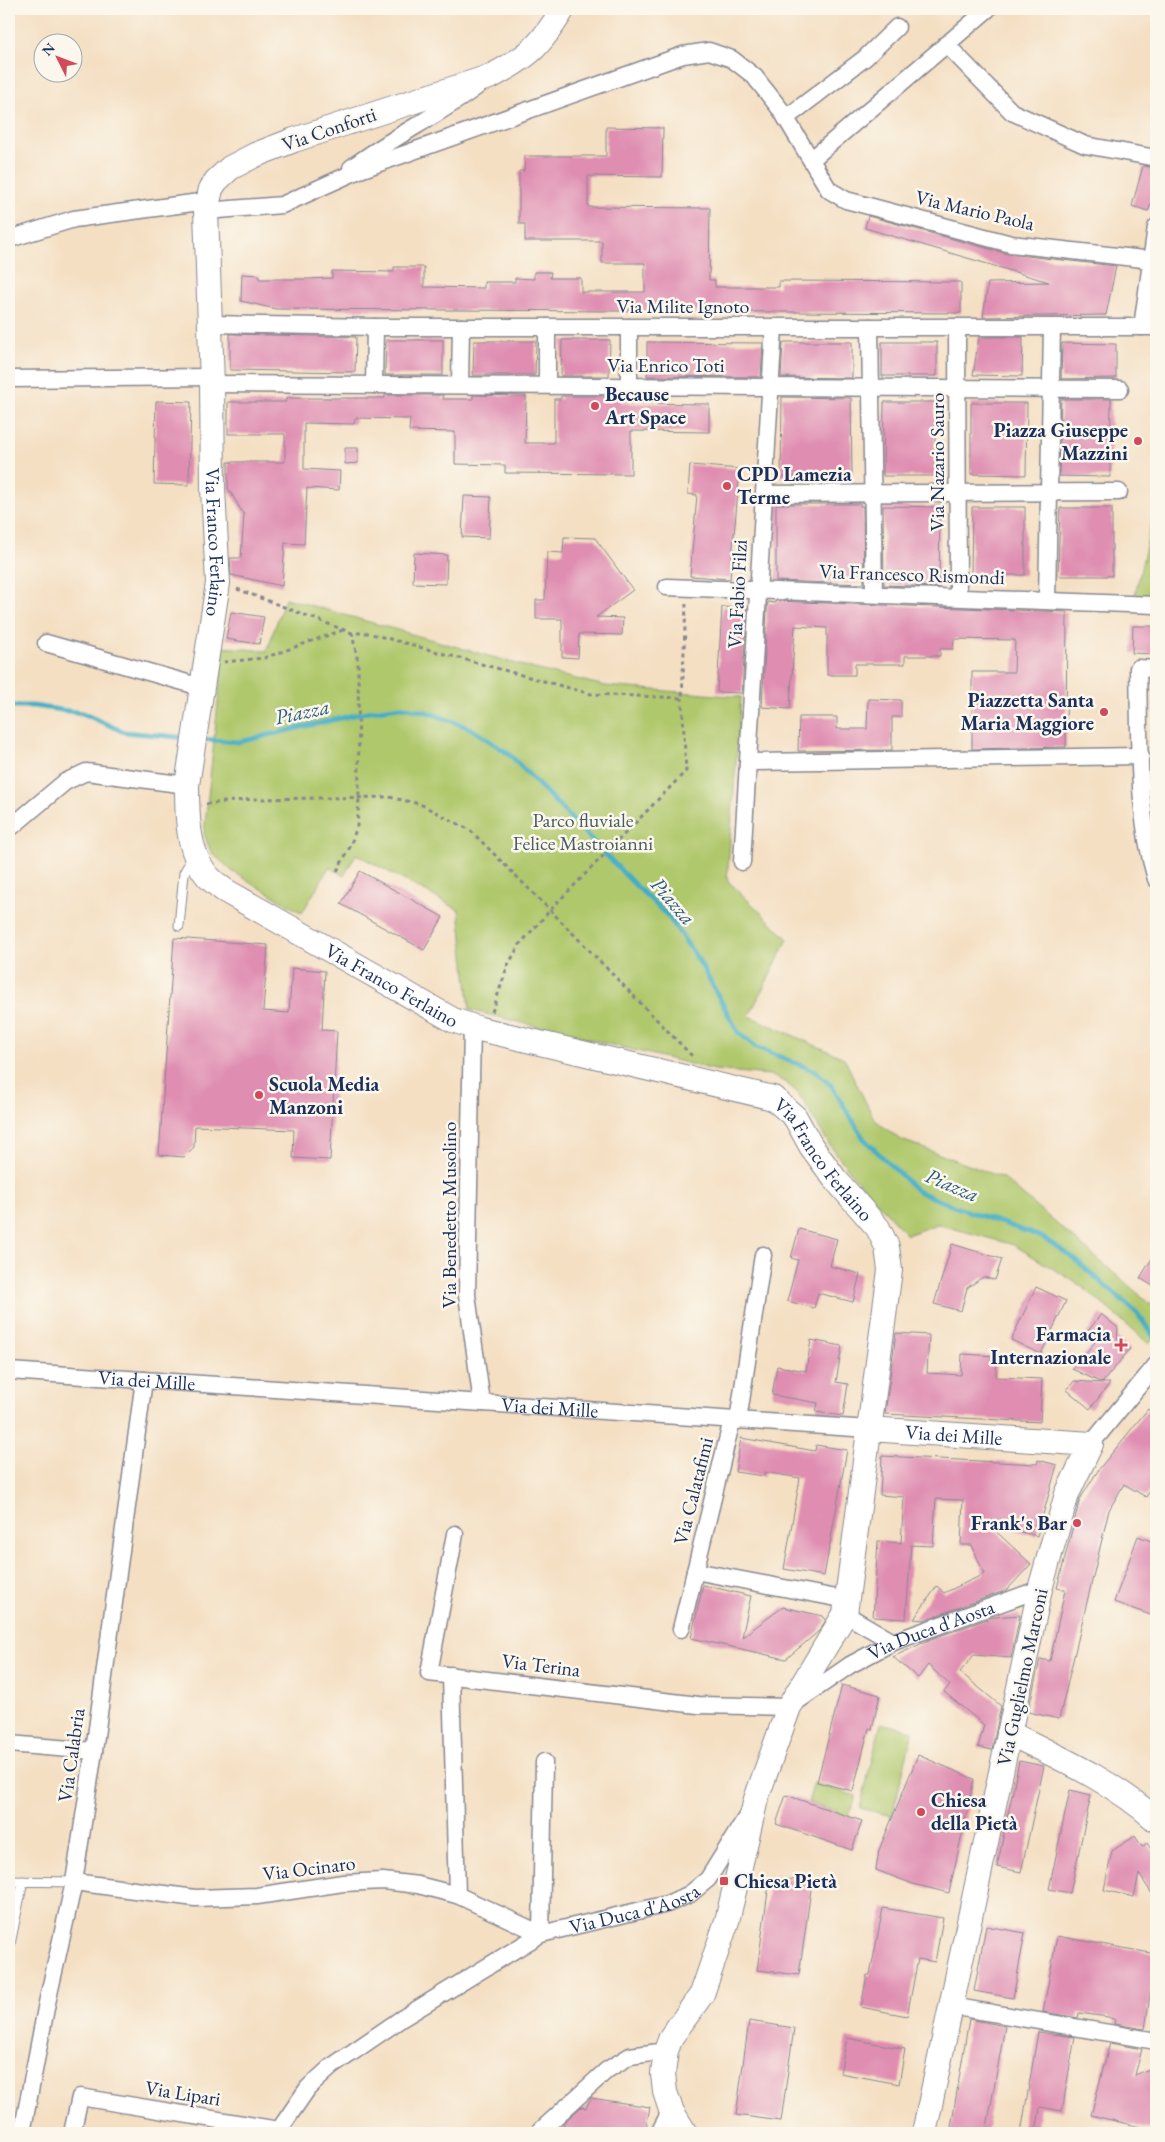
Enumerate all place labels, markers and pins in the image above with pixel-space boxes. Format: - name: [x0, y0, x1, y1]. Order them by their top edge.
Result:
- place label: Because Art Space: [604, 381, 686, 430]
- marker: Because Art Space: [589, 400, 601, 412]
- place label: Piazza Giuseppe Mazzini: [993, 417, 1128, 466]
- marker: Piazza Giuseppe Mazzini: [1132, 435, 1144, 447]
- place label: CPD Lamezia Terme: [737, 461, 852, 510]
- marker: CPD Lamezia Terme: [721, 480, 733, 492]
- place label: Piazzetta Santa Maria Maggiore: [961, 687, 1094, 736]
- marker: Piazzetta Santa Maria Maggiore: [1098, 706, 1110, 718]
- place label: Scuola Media Manzoni: [269, 1071, 380, 1120]
- marker: Scuola Media Manzoni: [253, 1089, 265, 1101]
- place label: Farmacia Internazionale: [990, 1321, 1111, 1370]
- marker: Farmacia Internazionale: [1115, 1339, 1127, 1351]
- place label: Frank's Bar: [971, 1510, 1068, 1536]
- marker: Frank's Bar: [1071, 1517, 1083, 1529]
- place label: Chiesa della Pietà: [931, 1787, 1018, 1836]
- marker: Chiesa della Pietà: [915, 1806, 927, 1818]
- place label: Chiesa Pietà: [734, 1868, 837, 1894]
- marker: Chiesa Pietà: [718, 1875, 730, 1887]

